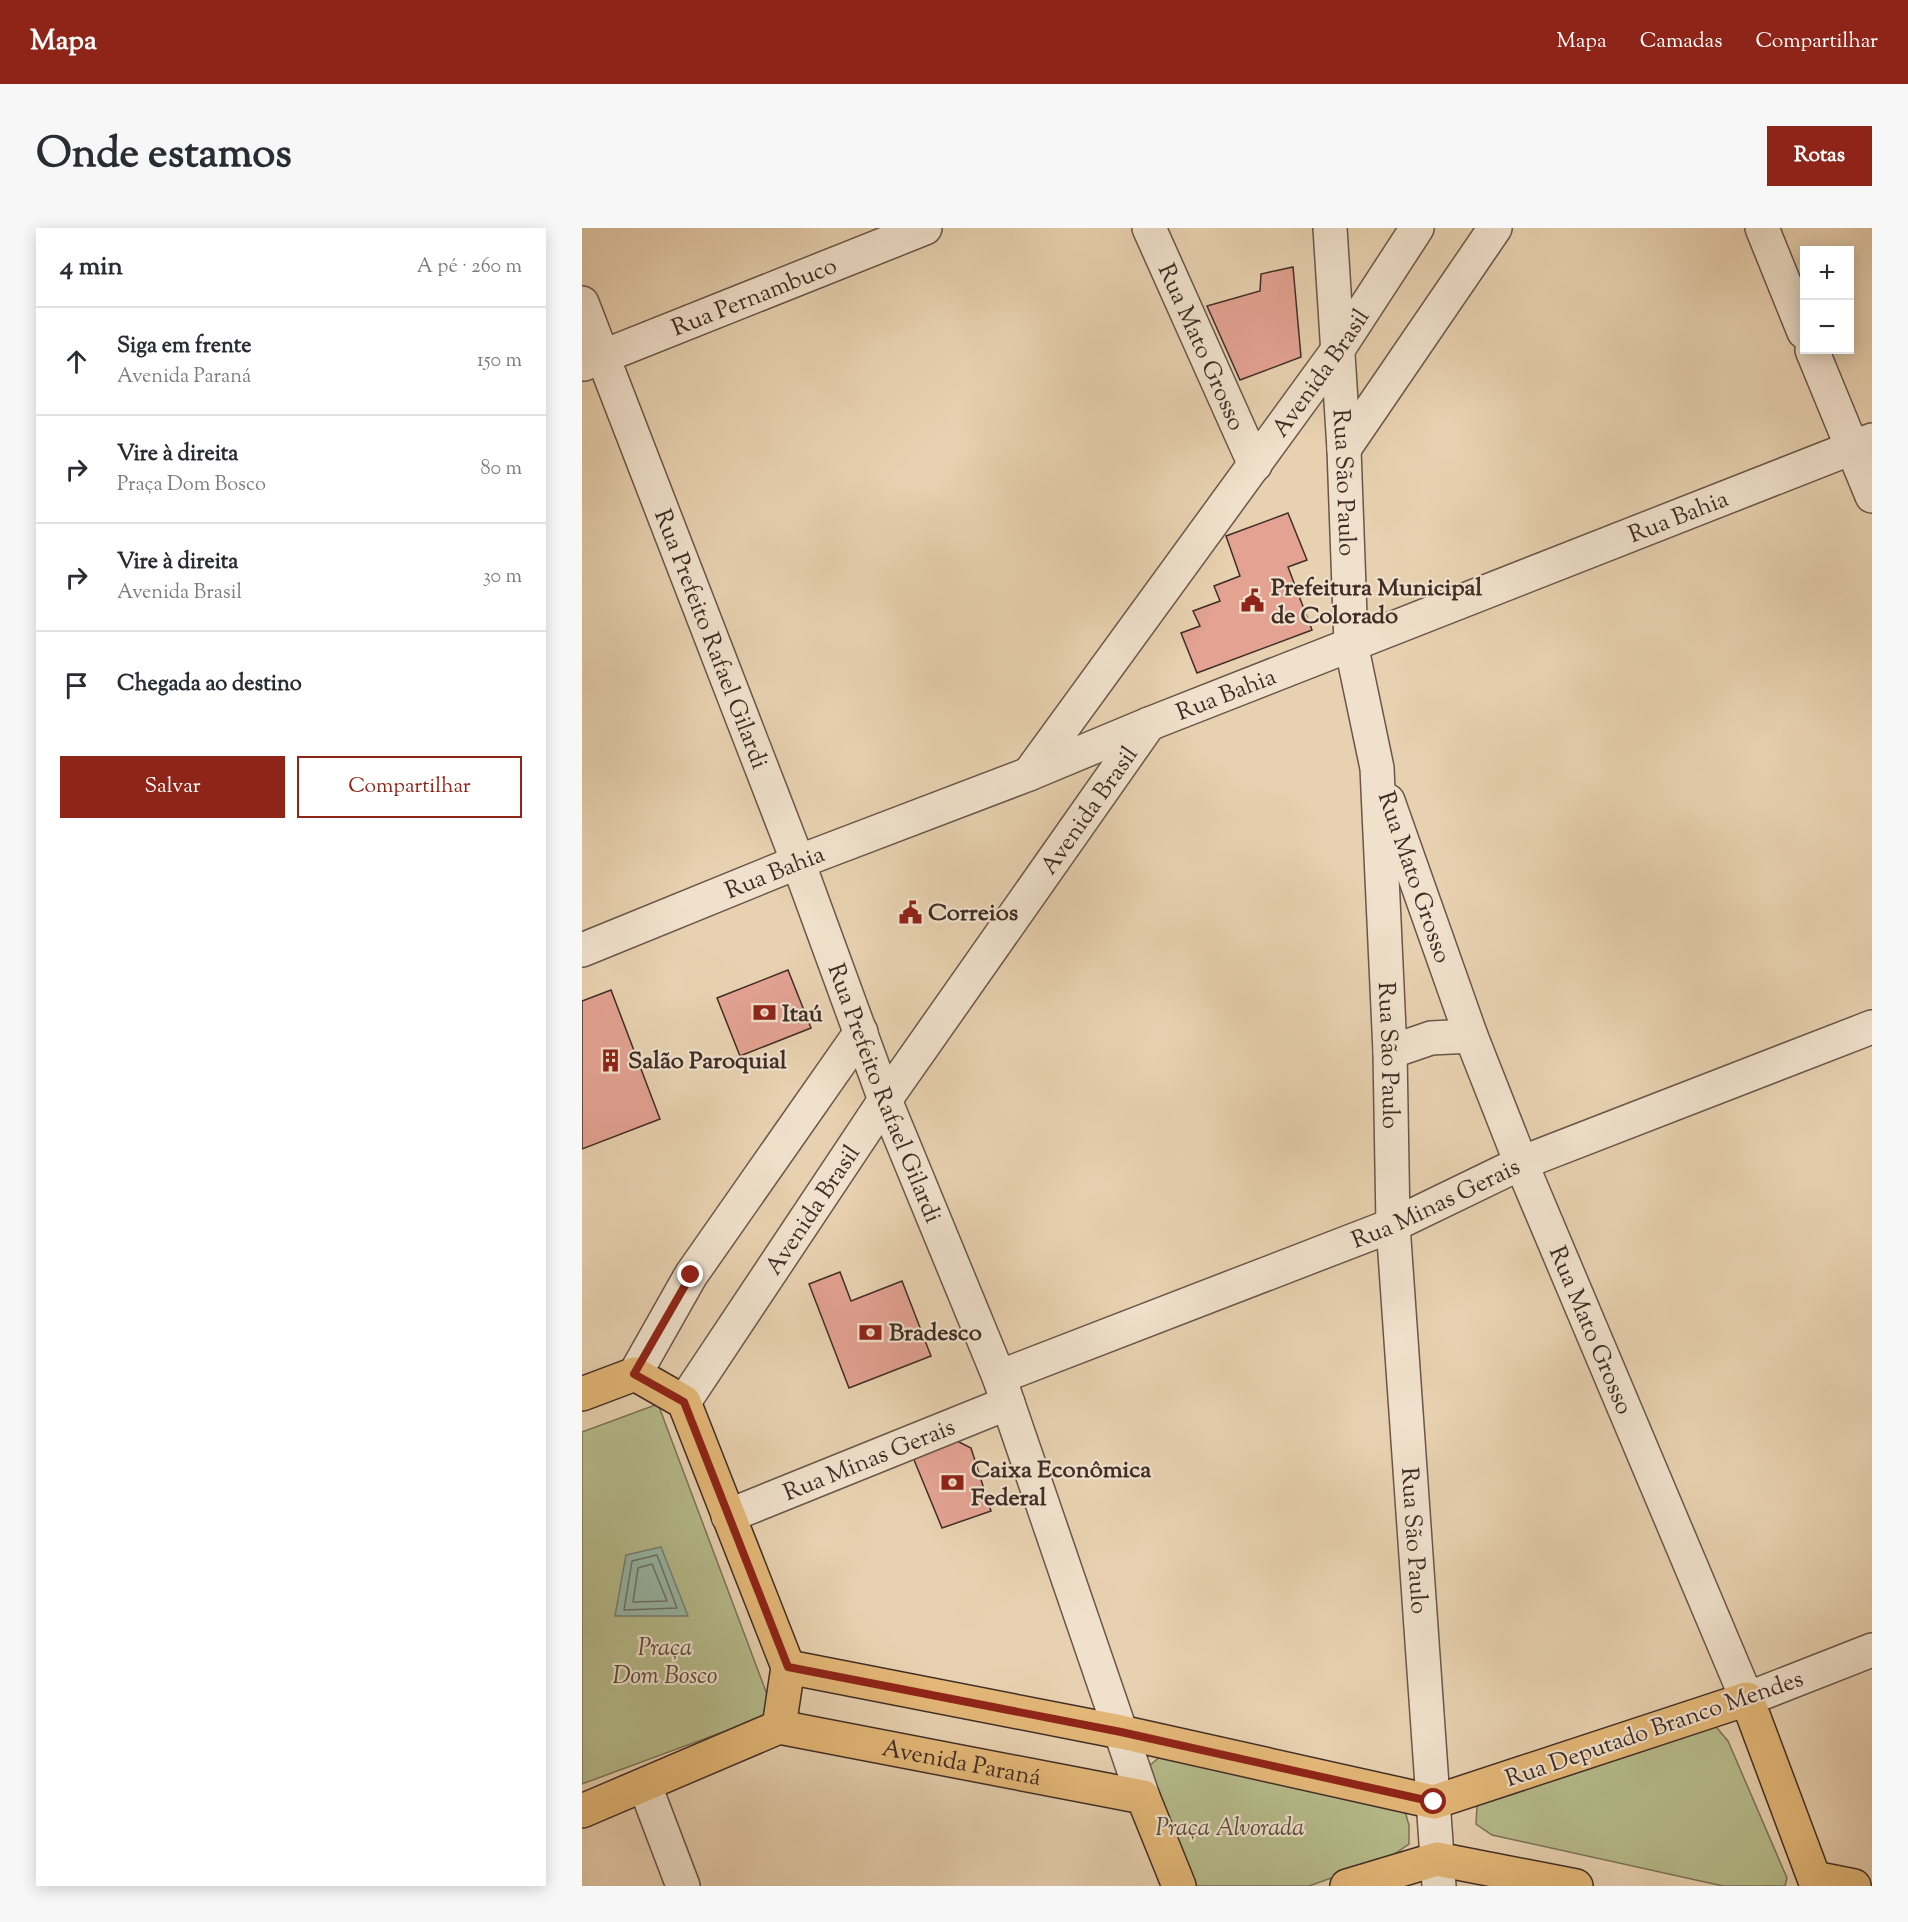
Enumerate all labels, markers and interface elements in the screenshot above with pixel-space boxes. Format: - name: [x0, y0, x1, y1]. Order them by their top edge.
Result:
- text: Mapa: [30, 22, 97, 62]
- text: Mapa: [1557, 27, 1607, 57]
- text: Camadas: [1640, 27, 1723, 57]
- text: Compartilhar: [1756, 27, 1878, 57]
- text: Onde estamos: [36, 126, 292, 186]
- button: Rotas: [1767, 126, 1872, 186]
- map controls: [1800, 246, 1854, 354]
- button: +: [1800, 246, 1854, 300]
- text: 4 min: [60, 249, 123, 286]
- street label: Rua Pernambuco: [667, 250, 842, 346]
- text: A pé · 260 m: [417, 253, 522, 282]
- street label: Rua Mato Grosso: [1148, 259, 1252, 436]
- button: −: [1800, 300, 1854, 354]
- street label: Avenida Brasil: [1265, 303, 1379, 445]
- text: Siga em frente: [117, 331, 252, 363]
- icon: ahead: [60, 345, 93, 378]
- text: 150 m: [477, 347, 522, 376]
- text: Avenida Paraná: [117, 363, 251, 392]
- street label: Rua São Paulo: [1323, 408, 1363, 557]
- text: Vire à direita: [117, 439, 239, 471]
- icon: right: [60, 453, 93, 486]
- text: 80 m: [481, 455, 522, 484]
- text: Praça Dom Bosco: [117, 471, 266, 500]
- street label: Rua Bahia: [1624, 483, 1734, 553]
- street label: Rua Prefeito Rafael Gilardi: [644, 505, 775, 774]
- text: Vire à direita: [117, 547, 239, 579]
- icon: right: [60, 561, 93, 594]
- text: 30 m: [483, 563, 522, 592]
- place label: Prefeitura Municipal de Colorado: [1271, 572, 1483, 634]
- text: Avenida Brasil: [117, 579, 242, 608]
- public building icon: Prefeitura Municipal de Colorado: [1240, 588, 1266, 614]
- street label: Rua Bahia: [1172, 661, 1282, 731]
- icon: arrive: [60, 669, 93, 702]
- text: Chegada ao destino: [117, 669, 302, 701]
- street label: Avenida Brasil: [1033, 740, 1147, 882]
- button: Salvar: [60, 756, 285, 818]
- button: Compartilhar: [297, 756, 522, 818]
- street label: Rua Mato Grosso: [1368, 787, 1458, 968]
- street label: Rua Bahia: [720, 838, 830, 909]
- place label: Correios: [928, 897, 1018, 931]
- public building icon: Correios: [897, 899, 923, 925]
- street label: Rua Prefeito Rafael Gilardi: [818, 959, 949, 1229]
- street label: Rua São Paulo: [1368, 981, 1406, 1129]
- place label: Itaú: [782, 998, 823, 1032]
- bank icon: Itaú: [751, 1000, 777, 1026]
- place label: Salão Paroquial: [628, 1045, 787, 1079]
- building icon: Salão Paroquial: [597, 1047, 623, 1073]
- street label: Avenida Brasil: [758, 1139, 870, 1283]
- street label: Rua Minas Gerais: [1347, 1151, 1526, 1258]
- street label: Rua Mato Grosso: [1539, 1241, 1640, 1420]
- route end: [677, 1261, 703, 1287]
- place label: Bradesco: [889, 1317, 982, 1351]
- bank icon: Bradesco: [858, 1319, 884, 1345]
- street label: Rua Minas Gerais: [779, 1411, 961, 1511]
- place label: Caixa Econômica Federal: [971, 1454, 1152, 1516]
- street label: Rua São Paulo: [1391, 1466, 1435, 1615]
- bank icon: Caixa Econômica Federal: [940, 1470, 966, 1496]
- park label: Praça Dom Bosco: [613, 1632, 717, 1694]
- street label: Rua Deputado Branco Mendes: [1501, 1663, 1808, 1797]
- street label: Avenida Paraná: [879, 1732, 1044, 1796]
- route start: [1420, 1788, 1446, 1814]
- park label: Praça Alvorada: [1155, 1812, 1305, 1846]

